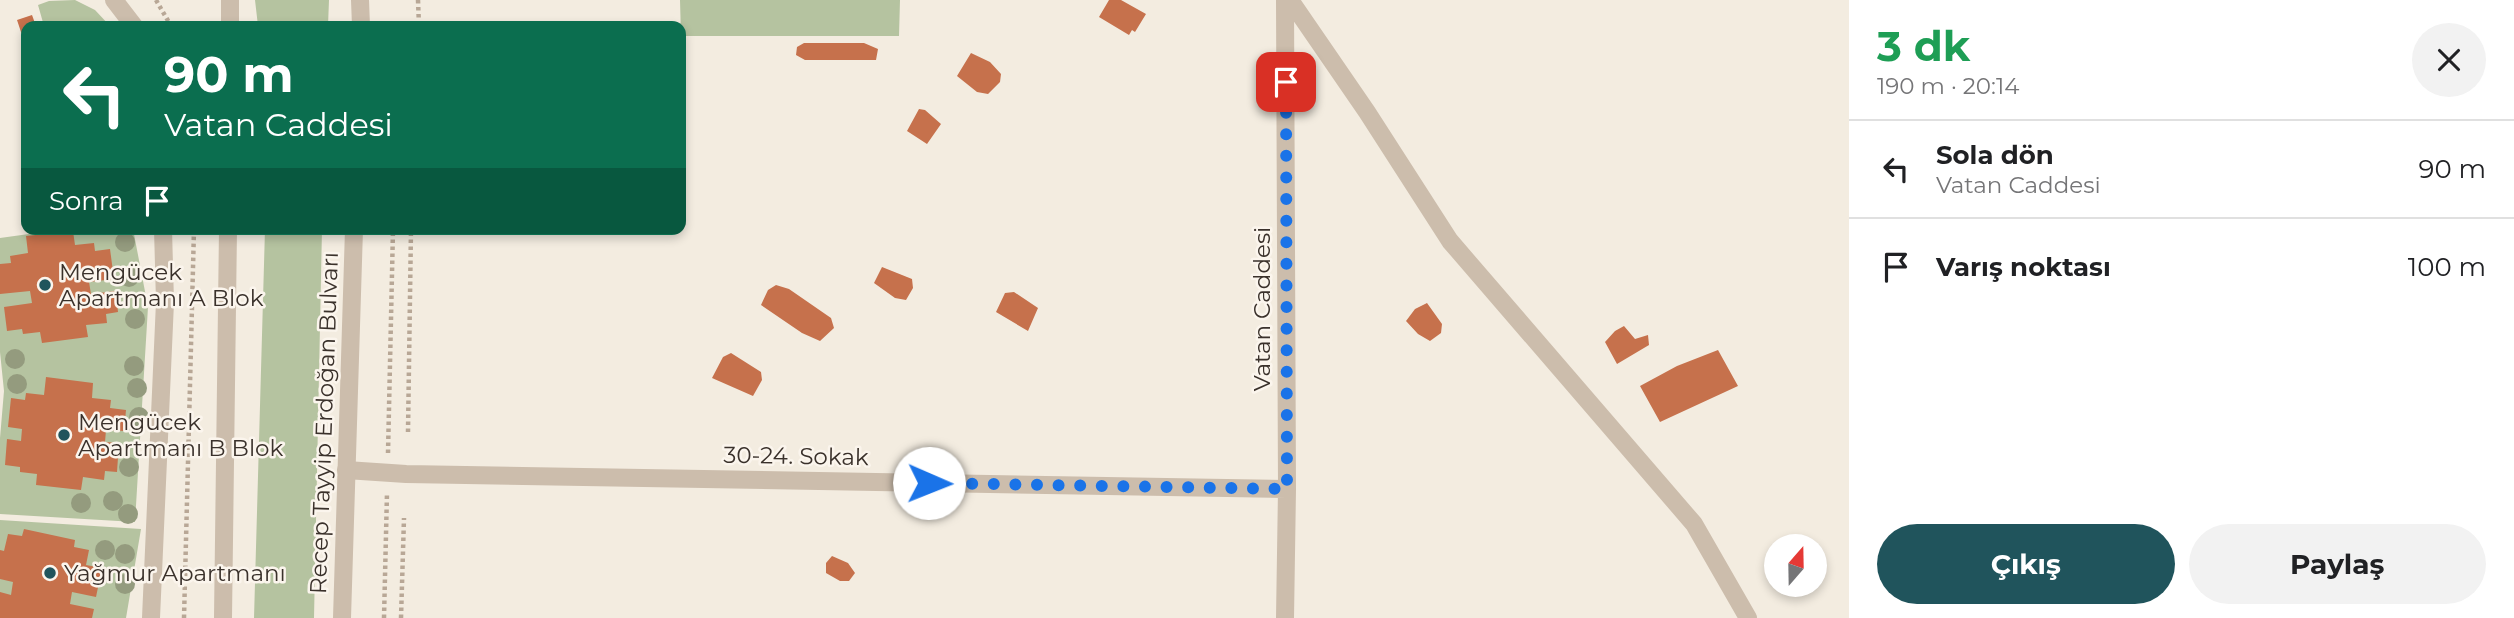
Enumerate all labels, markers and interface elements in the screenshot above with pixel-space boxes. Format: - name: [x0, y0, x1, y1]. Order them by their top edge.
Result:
- text: 3 dk: [1877, 20, 1970, 72]
- button: close: [2412, 23, 2486, 97]
- text: 90 m: [164, 45, 294, 104]
- icon: left: [49, 49, 140, 140]
- pin: [1256, 52, 1316, 112]
- icon: arrive: [1267, 63, 1305, 101]
- text: 190 m · 20:14: [1877, 72, 2019, 100]
- text: Vatan Caddesi: [164, 105, 393, 144]
- text: Sola dön: [1936, 139, 2054, 171]
- icon: left: [1877, 150, 1915, 188]
- text: 90 m: [2419, 153, 2486, 185]
- text: Vatan Caddesi: [1936, 171, 2101, 199]
- icon: arrive: [138, 182, 176, 220]
- text: Sonra: [49, 185, 124, 217]
- street label: Vatan Caddesi: [1248, 227, 1276, 391]
- icon: arrive: [1877, 248, 1915, 286]
- text: Varış noktası: [1936, 251, 2111, 283]
- text: 100 m: [2408, 251, 2486, 283]
- street label: Recep Tayyip Erdoğan Bulvarı: [304, 252, 344, 594]
- place label: Mengücek Apartmanı A Blok: [59, 258, 264, 312]
- marker: Mengücek Apartmanı A Blok: [37, 277, 53, 293]
- place label: Mengücek Apartmanı B Blok: [78, 408, 284, 462]
- marker: Mengücek Apartmanı B Blok: [56, 427, 72, 443]
- street label: 30-24. Sokak: [723, 441, 869, 471]
- position arrow: [892, 446, 966, 520]
- button: Çıkış: [1877, 524, 2175, 604]
- button: Paylaş: [2189, 524, 2486, 604]
- north arrow: [1764, 534, 1827, 597]
- map controls: [1764, 534, 1827, 597]
- place label: Yağmur Apartmanı: [64, 559, 286, 587]
- marker: Yağmur Apartmanı: [42, 565, 58, 581]

